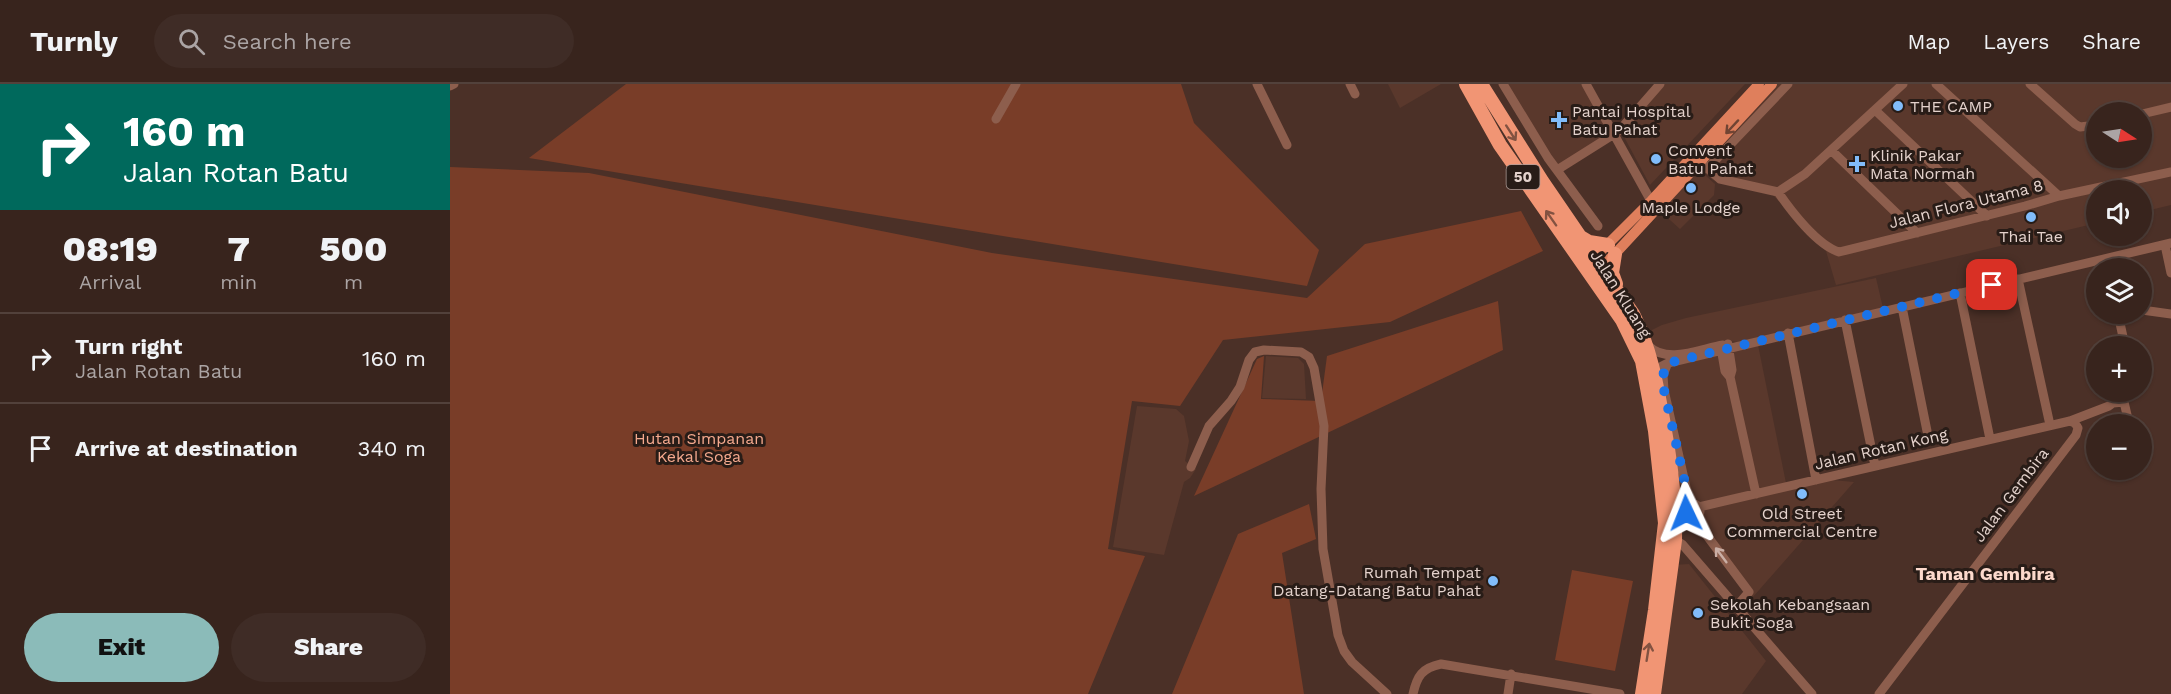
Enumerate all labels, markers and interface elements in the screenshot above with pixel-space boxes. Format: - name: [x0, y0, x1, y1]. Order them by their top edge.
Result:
- search box: [154, 14, 574, 68]
- text: Turnly: [30, 25, 118, 58]
- icon: search: [175, 25, 208, 58]
- text: Search here: [223, 29, 352, 54]
- text: Map: [1907, 29, 1950, 54]
- text: Layers: [1983, 29, 2049, 54]
- text: Share: [2082, 29, 2141, 54]
- place label: THE CAMP: [1910, 97, 1992, 116]
- marker: THE CAMP: [1891, 99, 1905, 113]
- place label: Pantai Hospital Batu Pahat: [1572, 102, 1691, 139]
- north arrow: [2086, 102, 2152, 168]
- map controls: [2086, 102, 2152, 480]
- text: 160 m: [123, 107, 246, 156]
- icon: right: [24, 108, 102, 186]
- marker: Pantai Hospital Batu Pahat: [1550, 111, 1568, 129]
- one-way arrow: [1726, 119, 1740, 134]
- one-way arrow: [1505, 124, 1517, 141]
- place label: Convent Batu Pahat: [1668, 141, 1754, 178]
- place label: Klinik Pakar Mata Normah: [1870, 146, 1975, 183]
- marker: Convent Batu Pahat: [1649, 152, 1663, 166]
- marker: Klinik Pakar Mata Normah: [1848, 155, 1866, 173]
- text: Jalan Rotan Batu: [123, 157, 349, 189]
- road number: 50: [1506, 165, 1540, 189]
- street label: Jalan Flora Utama 8: [1887, 176, 2045, 232]
- button: sound: [2086, 180, 2152, 246]
- marker: Maple Lodge: [1684, 181, 1698, 195]
- place label: Maple Lodge: [1642, 198, 1740, 217]
- marker: Thai Tae: [2024, 210, 2038, 224]
- one-way arrow: [1545, 211, 1557, 227]
- place label: Thai Tae: [1999, 227, 2063, 246]
- text: 08:19: [63, 228, 158, 270]
- text: 7: [227, 228, 250, 270]
- text: 500: [320, 228, 387, 270]
- street label: Jalan Kluang: [1586, 247, 1656, 342]
- button: layers: [2086, 258, 2152, 324]
- pin: [1966, 259, 2017, 310]
- icon: arrive: [1975, 268, 2008, 301]
- text: Arrival: [79, 270, 141, 294]
- text: min: [220, 270, 257, 294]
- text: m: [344, 270, 363, 294]
- text: Turn right: [75, 334, 182, 359]
- button: +: [2086, 336, 2152, 402]
- icon: right: [24, 342, 57, 375]
- text: 160 m: [362, 346, 426, 371]
- text: Jalan Rotan Batu: [75, 359, 242, 383]
- button: −: [2086, 414, 2152, 480]
- street label: Jalan Rotan Kong: [1813, 424, 1950, 474]
- park label: Hutan Simpanan Kekal Soga: [634, 429, 764, 466]
- icon: arrive: [24, 432, 57, 465]
- text: Arrive at destination: [75, 436, 298, 461]
- text: 340 m: [358, 436, 426, 461]
- street label: Jalan Gembira: [1969, 444, 2053, 546]
- position arrow: [1654, 481, 1718, 545]
- marker: Old Street Commercial Centre: [1795, 487, 1809, 501]
- place label: Old Street Commercial Centre: [1727, 504, 1877, 541]
- one-way arrow: [1715, 548, 1728, 564]
- place label: Rumah Tempat Datang-Datang Batu Pahat: [1273, 563, 1481, 600]
- district label: Taman Gembira: [1915, 563, 2055, 584]
- marker: Rumah Tempat Datang-Datang Batu Pahat: [1486, 574, 1500, 588]
- place label: Sekolah Kebangsaan Bukit Soga: [1710, 595, 1870, 632]
- marker: Sekolah Kebangsaan Bukit Soga: [1691, 606, 1705, 620]
- button: Exit: [24, 613, 219, 682]
- button: Share: [231, 613, 426, 682]
- one-way arrow: [1643, 642, 1654, 662]

